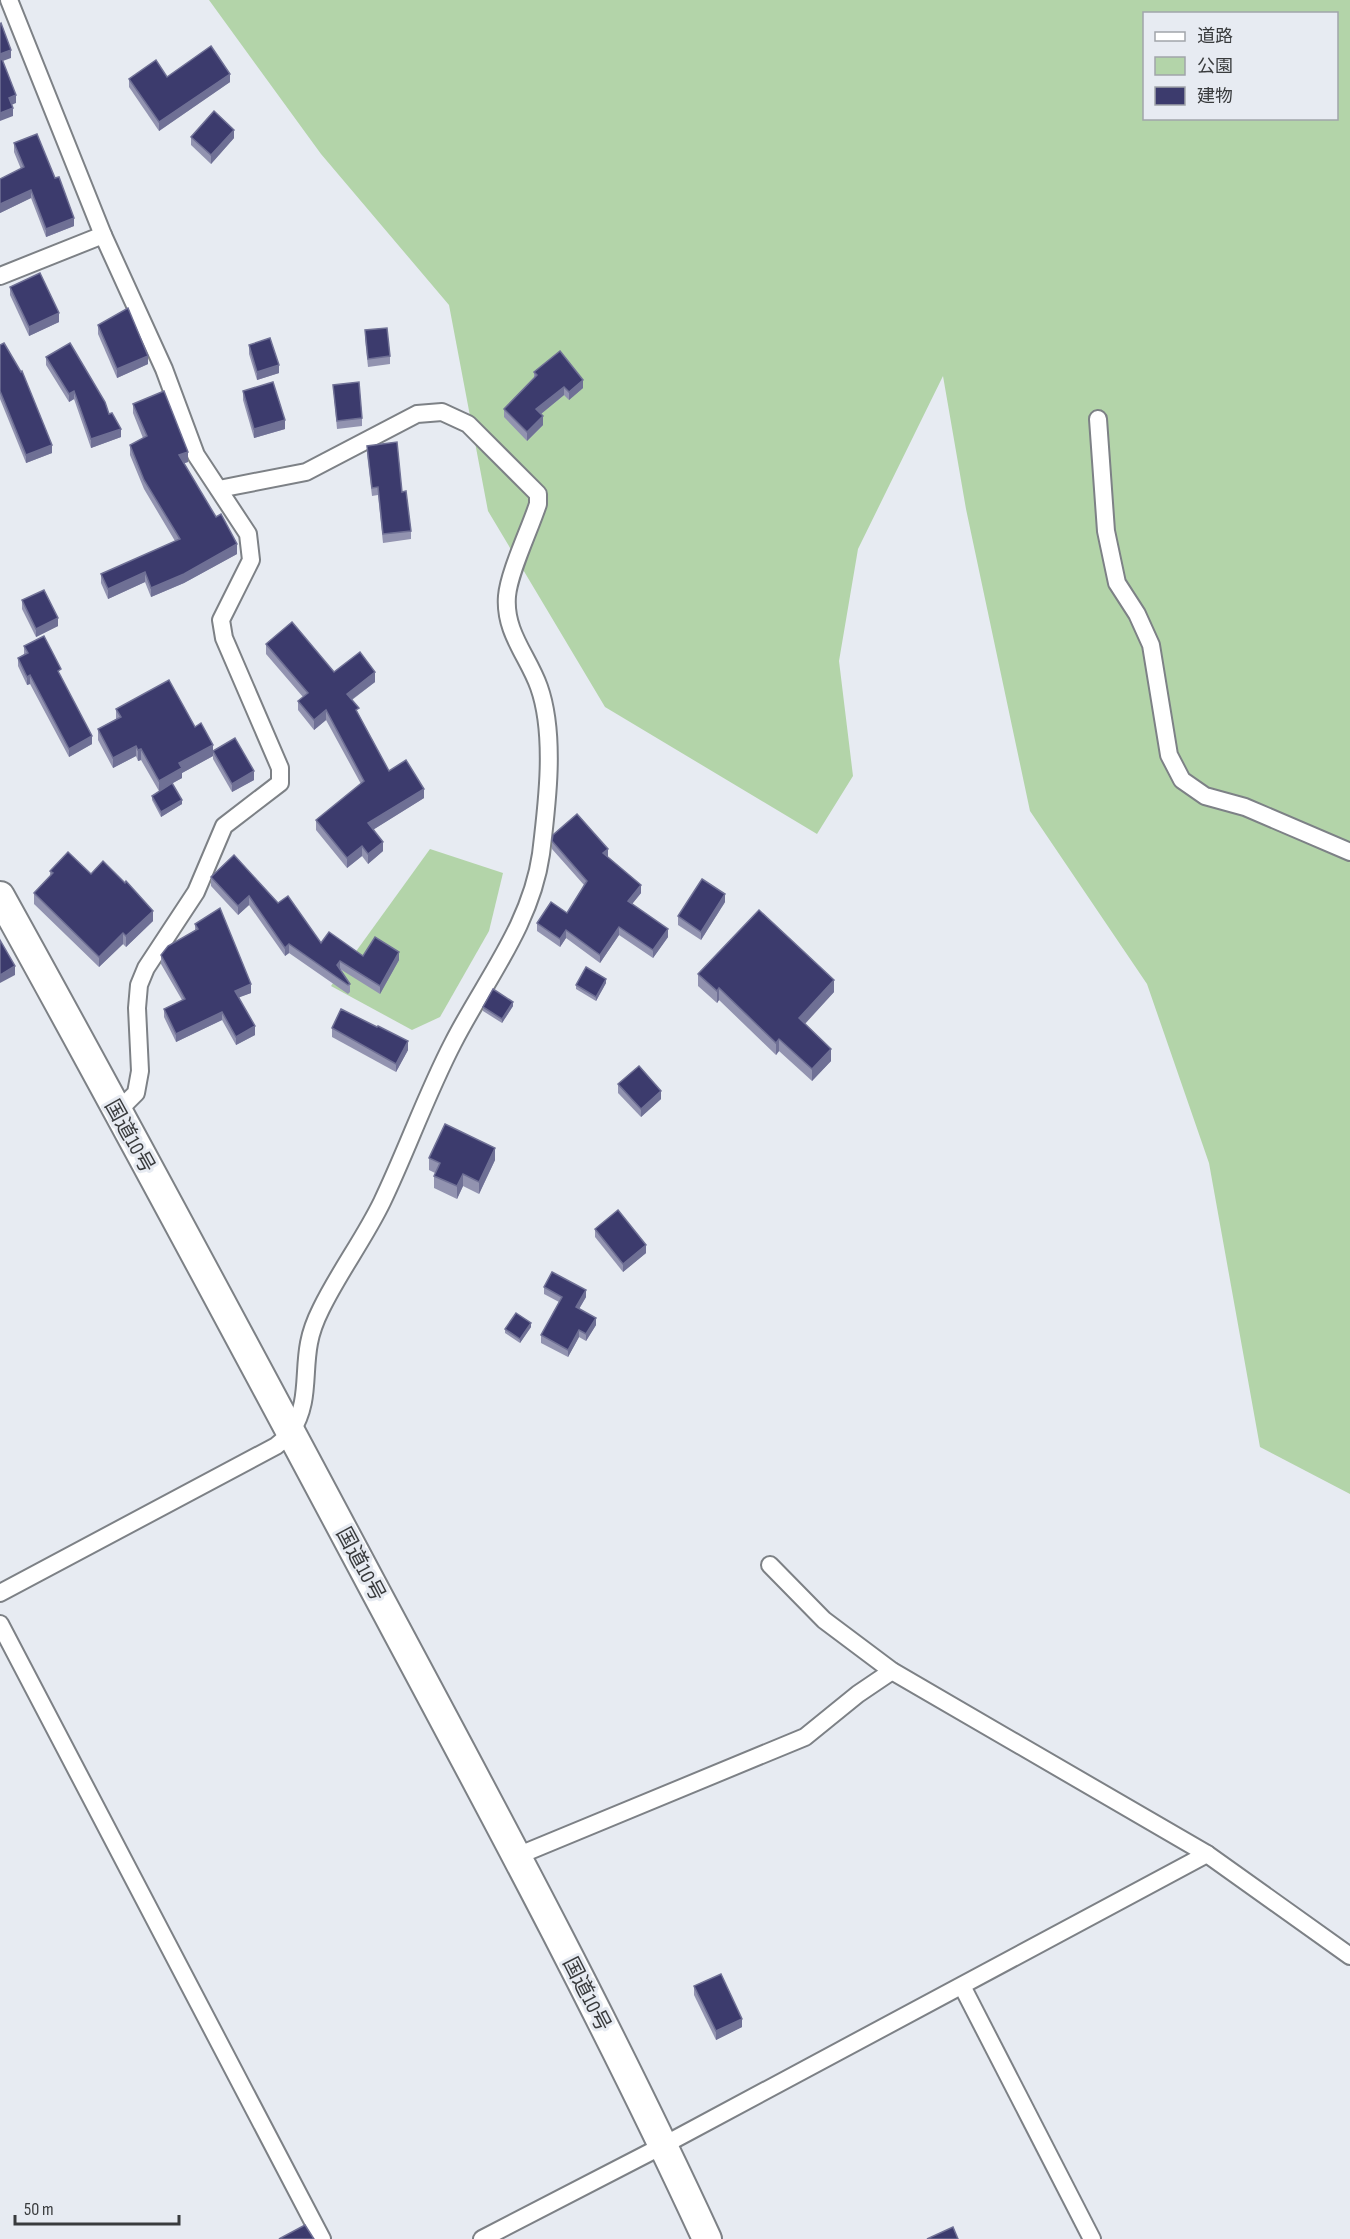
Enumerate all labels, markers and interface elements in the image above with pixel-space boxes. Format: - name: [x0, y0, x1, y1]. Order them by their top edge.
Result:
- legend: [1143, 12, 1338, 120]
- text: 道路: [1197, 26, 1233, 47]
- text: 公園: [1197, 56, 1233, 77]
- text: 建物: [1197, 86, 1233, 107]
- street label: 国道10号: [99, 1095, 160, 1177]
- street label: 国道10号: [331, 1523, 390, 1605]
- street label: 国道10号: [557, 1953, 616, 2035]
- scale bar: [15, 2188, 178, 2226]
- text: 50 m: [24, 2199, 54, 2220]

